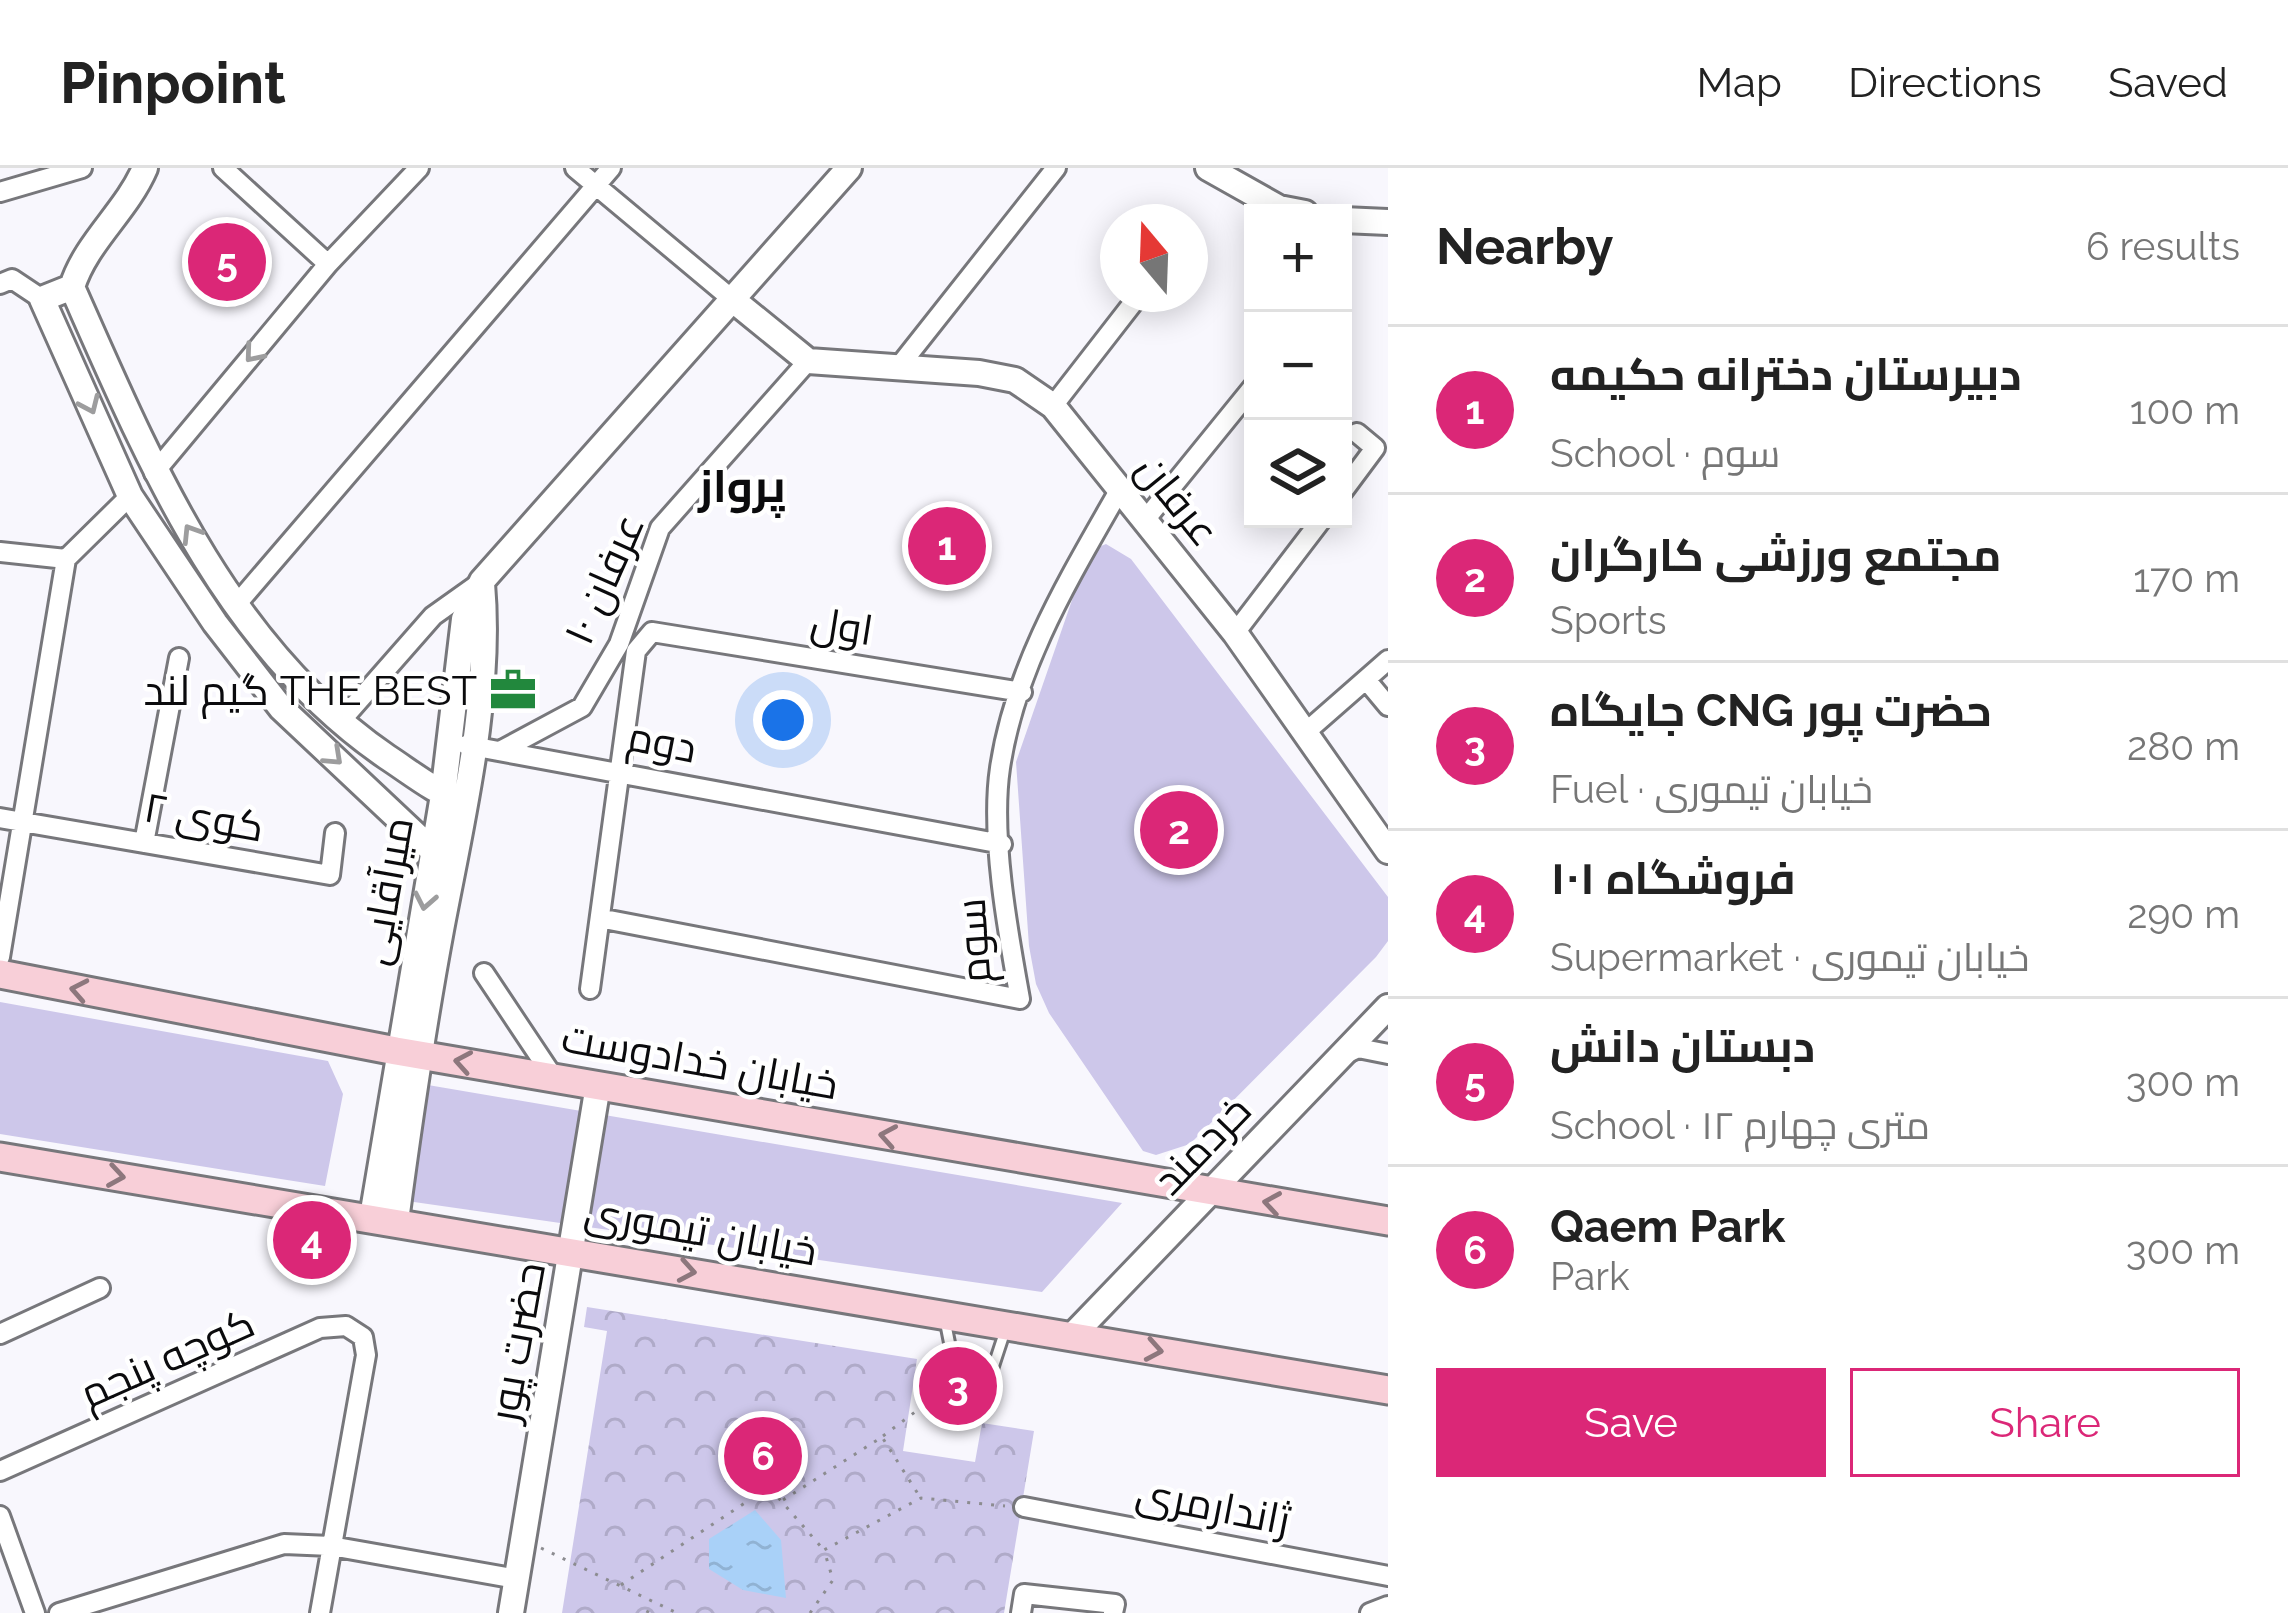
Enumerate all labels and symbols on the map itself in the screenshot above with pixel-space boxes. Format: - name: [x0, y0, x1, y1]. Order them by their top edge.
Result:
- north arrow: [1100, 204, 1208, 312]
- pin: 5: [188, 217, 266, 307]
- one-way arrow: [246, 340, 267, 362]
- one-way arrow: [75, 393, 99, 415]
- street label: عرفان: [1126, 444, 1230, 556]
- district label: پرواز: [697, 460, 786, 518]
- pin: 1: [908, 501, 986, 591]
- street label: عرفان ۱۰: [554, 506, 654, 652]
- one-way arrow: [183, 524, 205, 546]
- street label: اول: [807, 597, 877, 656]
- office icon: گیم لند THE BEST: [488, 665, 538, 715]
- place label: گیم لند THE BEST: [144, 666, 477, 719]
- your location: [753, 690, 813, 750]
- street label: دوم: [622, 711, 701, 777]
- one-way arrow: [320, 743, 341, 765]
- street label: کوی ۲: [140, 782, 268, 852]
- pin: 2: [1140, 785, 1218, 875]
- street label: میرآقایی: [349, 813, 423, 969]
- one-way arrow: [413, 891, 438, 911]
- street label: سوم: [946, 896, 1004, 985]
- one-way arrow: [70, 978, 90, 1004]
- street label: خیابان خدادوست: [558, 1013, 842, 1109]
- one-way arrow: [453, 1050, 473, 1075]
- street label: خردمند: [1143, 1086, 1261, 1204]
- one-way arrow: [878, 1124, 898, 1150]
- one-way arrow: [106, 1162, 125, 1188]
- street label: خیابان تیموری: [581, 1186, 821, 1276]
- one-way arrow: [1263, 1191, 1282, 1217]
- pin: 4: [273, 1195, 351, 1285]
- one-way arrow: [677, 1257, 697, 1282]
- street label: حضرت پور: [479, 1259, 558, 1428]
- street label: کوچه پنجم: [72, 1298, 263, 1422]
- one-way arrow: [1144, 1337, 1164, 1362]
- pin: 3: [919, 1341, 997, 1431]
- pin: 6: [724, 1411, 802, 1501]
- street label: ژاندارمری: [1132, 1467, 1294, 1545]

